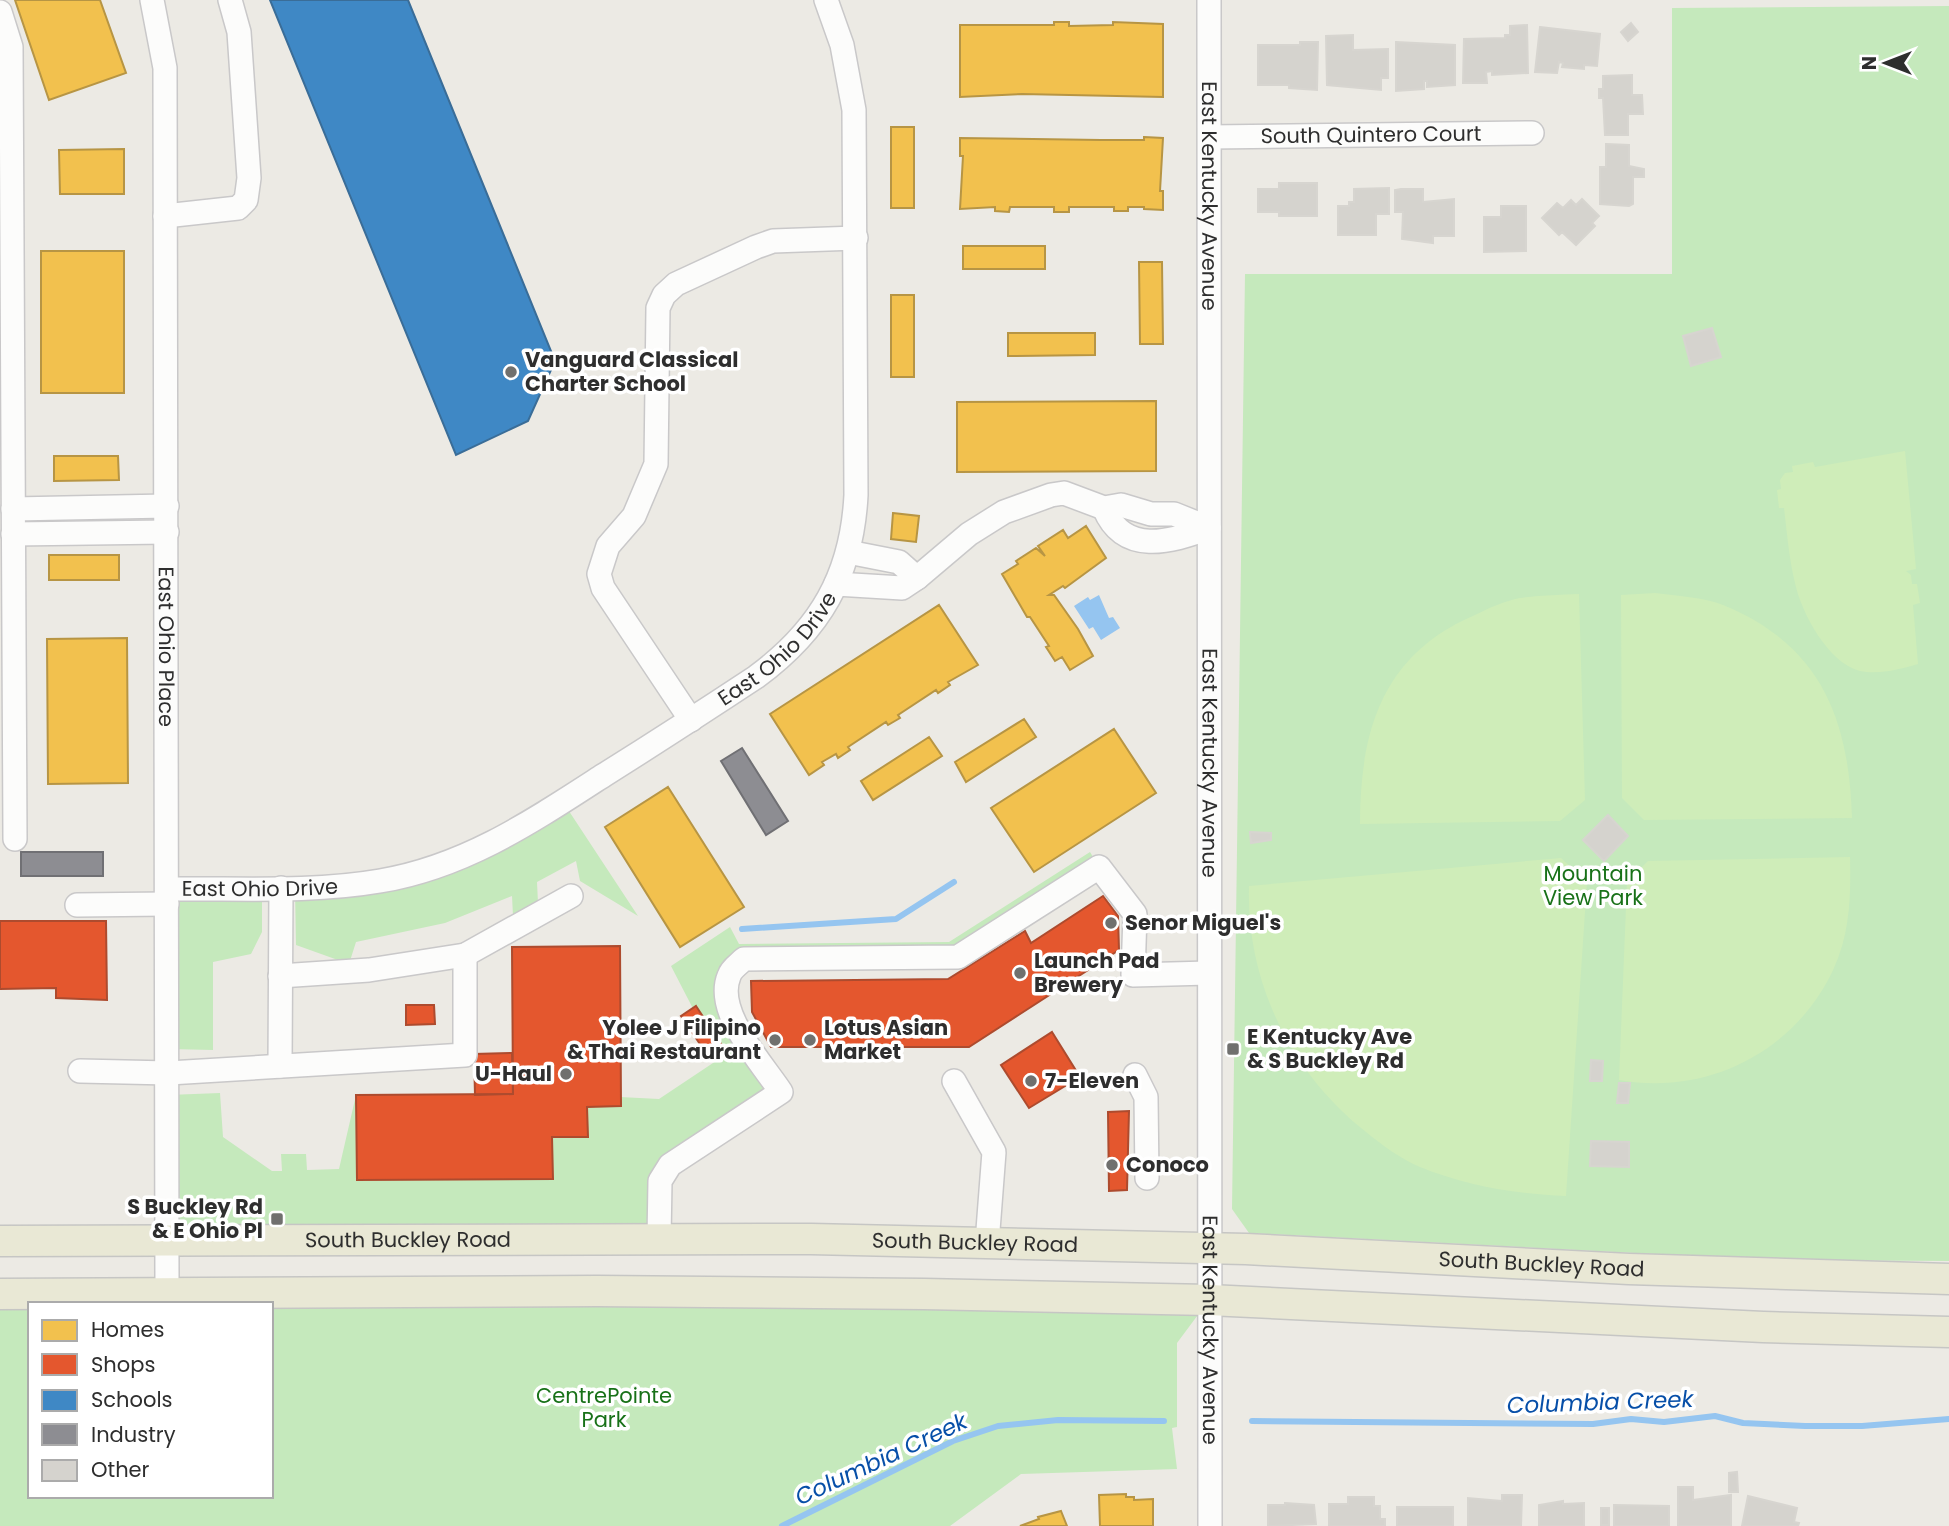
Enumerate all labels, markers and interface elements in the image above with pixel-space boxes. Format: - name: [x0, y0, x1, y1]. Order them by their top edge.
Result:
- north arrow: [1851, 28, 1921, 98]
- text: N: [1856, 56, 1883, 70]
- street label: East Kentucky Avenue: [1195, 81, 1224, 311]
- street label: South Quintero Court: [1260, 119, 1482, 150]
- place label: Vanguard Classical Charter School: [525, 345, 738, 398]
- marker: Vanguard Classical Charter School: [503, 364, 519, 380]
- street label: East Ohio Place: [152, 566, 181, 727]
- street label: East Ohio Drive: [712, 586, 843, 712]
- street label: East Kentucky Avenue: [1195, 648, 1225, 878]
- park label: Mountain View Park: [1543, 859, 1643, 912]
- street label: East Ohio Drive: [182, 871, 339, 903]
- place label: Senor Miguel's: [1125, 908, 1281, 937]
- marker: Senor Miguel's: [1103, 915, 1119, 931]
- place label: Launch Pad Brewery: [1034, 946, 1160, 999]
- marker: Launch Pad Brewery: [1012, 965, 1028, 981]
- place label: Yolee J Filipino & Thai Restaurant: [567, 1013, 761, 1066]
- place label: Lotus Asian Market: [824, 1013, 948, 1066]
- place label: E Kentucky Ave & S Buckley Rd: [1247, 1022, 1412, 1075]
- marker: Yolee J Filipino & Thai Restaurant: [767, 1032, 783, 1048]
- marker: Lotus Asian Market: [802, 1032, 818, 1048]
- marker: E Kentucky Ave & S Buckley Rd: [1225, 1041, 1241, 1057]
- place label: U-Haul: [475, 1059, 552, 1088]
- marker: U-Haul: [558, 1066, 574, 1082]
- place label: 7-Eleven: [1045, 1066, 1139, 1095]
- marker: 7-Eleven: [1023, 1073, 1039, 1089]
- place label: Conoco: [1126, 1150, 1209, 1179]
- marker: Conoco: [1104, 1157, 1120, 1173]
- place label: S Buckley Rd & E Ohio Pl: [127, 1192, 263, 1245]
- marker: S Buckley Rd & E Ohio Pl: [269, 1211, 285, 1227]
- street label: East Kentucky Avenue: [1196, 1215, 1225, 1445]
- street label: South Buckley Road: [305, 1225, 511, 1254]
- street label: South Buckley Road: [872, 1225, 1078, 1259]
- street label: South Buckley Road: [1438, 1244, 1645, 1283]
- legend: [28, 1302, 273, 1498]
- text: Homes: [91, 1315, 165, 1344]
- text: Shops: [91, 1350, 155, 1379]
- park label: CentrePointe Park: [536, 1381, 672, 1434]
- water label: Columbia Creek: [1506, 1383, 1695, 1421]
- text: Schools: [91, 1385, 173, 1414]
- water label: Columbia Creek: [790, 1405, 973, 1513]
- text: Industry: [91, 1420, 176, 1449]
- text: Other: [91, 1455, 150, 1484]

